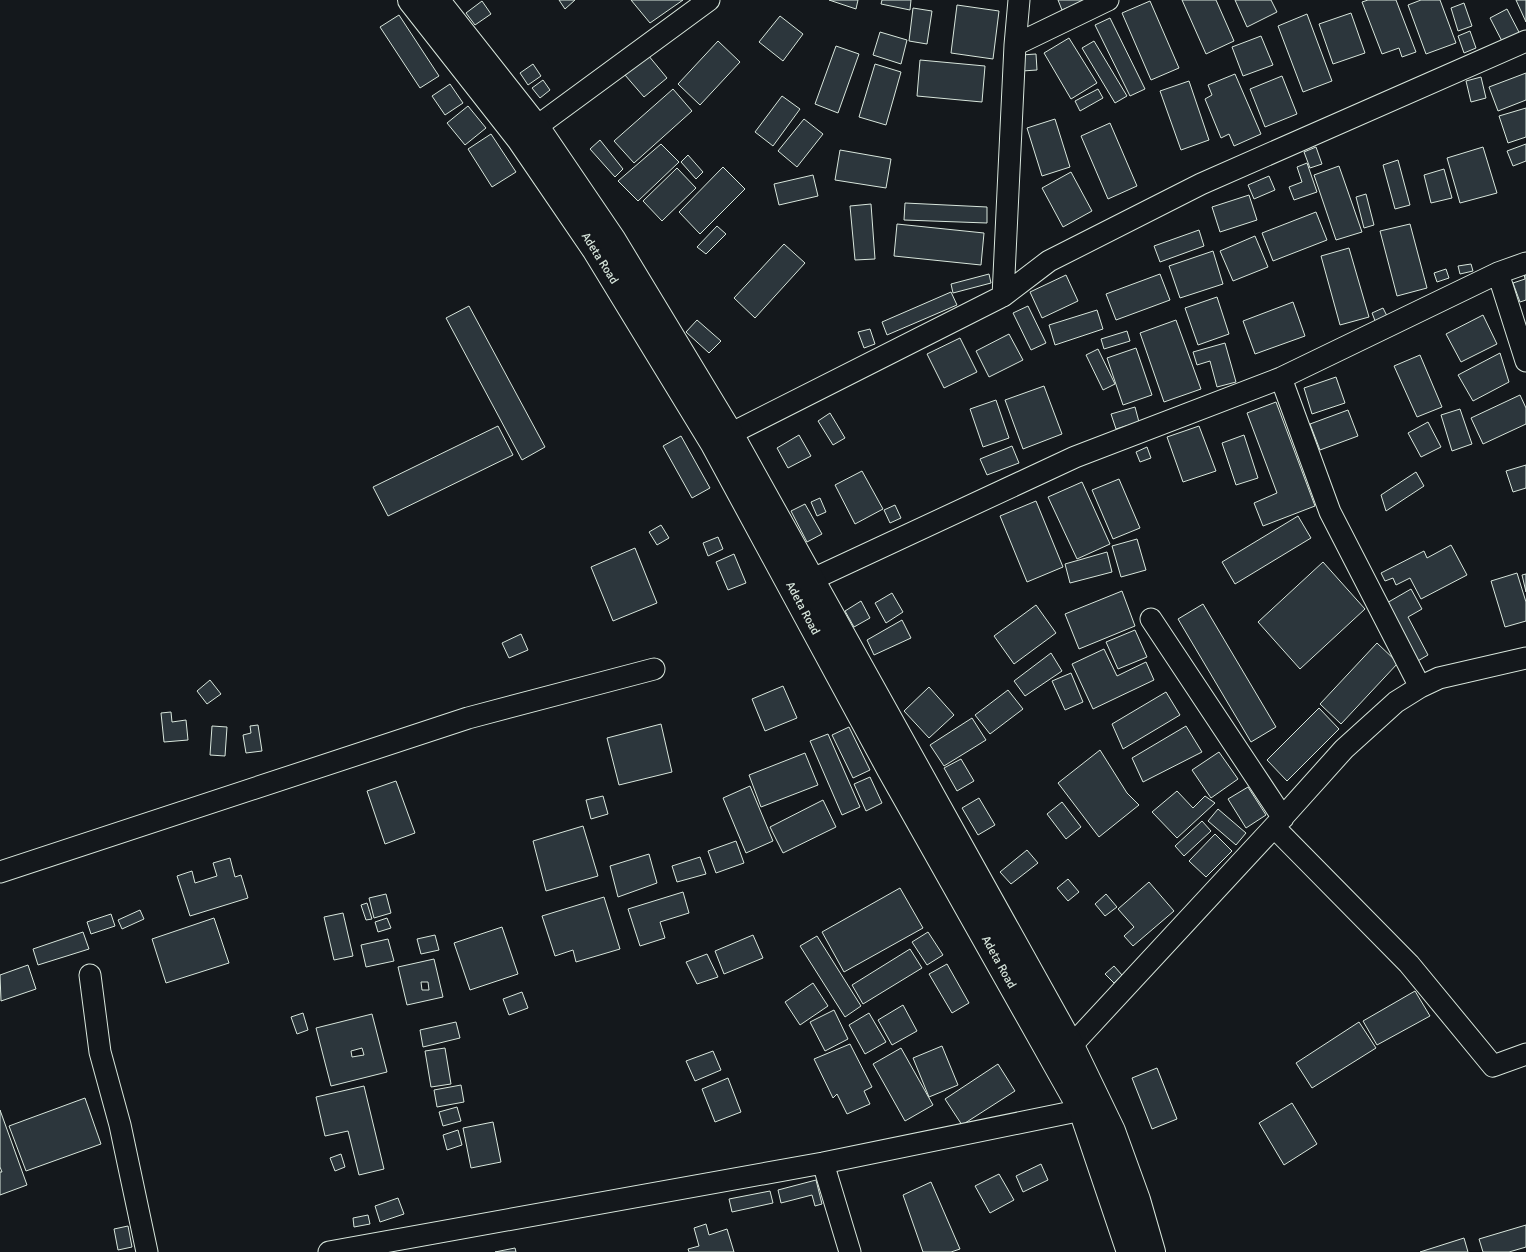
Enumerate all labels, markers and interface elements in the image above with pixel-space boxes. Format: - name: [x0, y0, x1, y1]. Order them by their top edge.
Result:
- street label: Adeta Road: [578, 230, 621, 287]
- street label: Adeta Road: [782, 579, 823, 637]
- street label: Adeta Road: [978, 933, 1019, 991]

